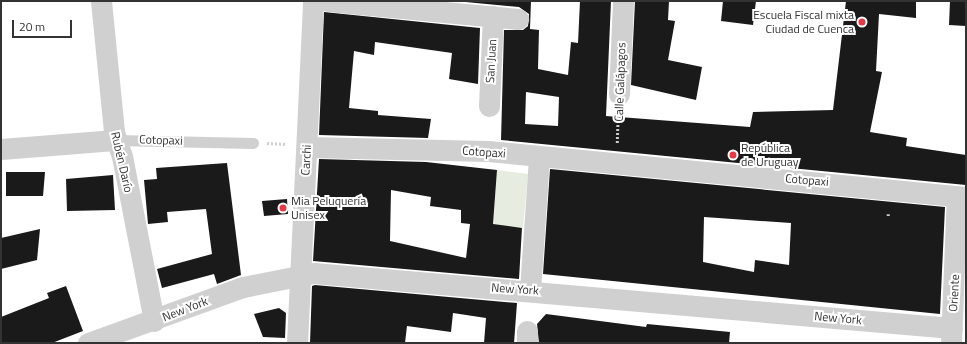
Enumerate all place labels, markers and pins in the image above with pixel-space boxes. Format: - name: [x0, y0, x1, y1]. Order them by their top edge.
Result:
- place label: Escuela Fiscal mixta Ciudad de Cuenca: [753, 8, 854, 36]
- marker: Escuela Fiscal mixta Ciudad de Cuenca: [857, 17, 867, 27]
- place label: República de Uruguay: [741, 141, 799, 169]
- marker: República de Uruguay: [728, 150, 738, 160]
- place label: Mia Peluquería Unisex: [291, 194, 366, 222]
- marker: Mia Peluquería Unisex: [278, 203, 288, 213]

